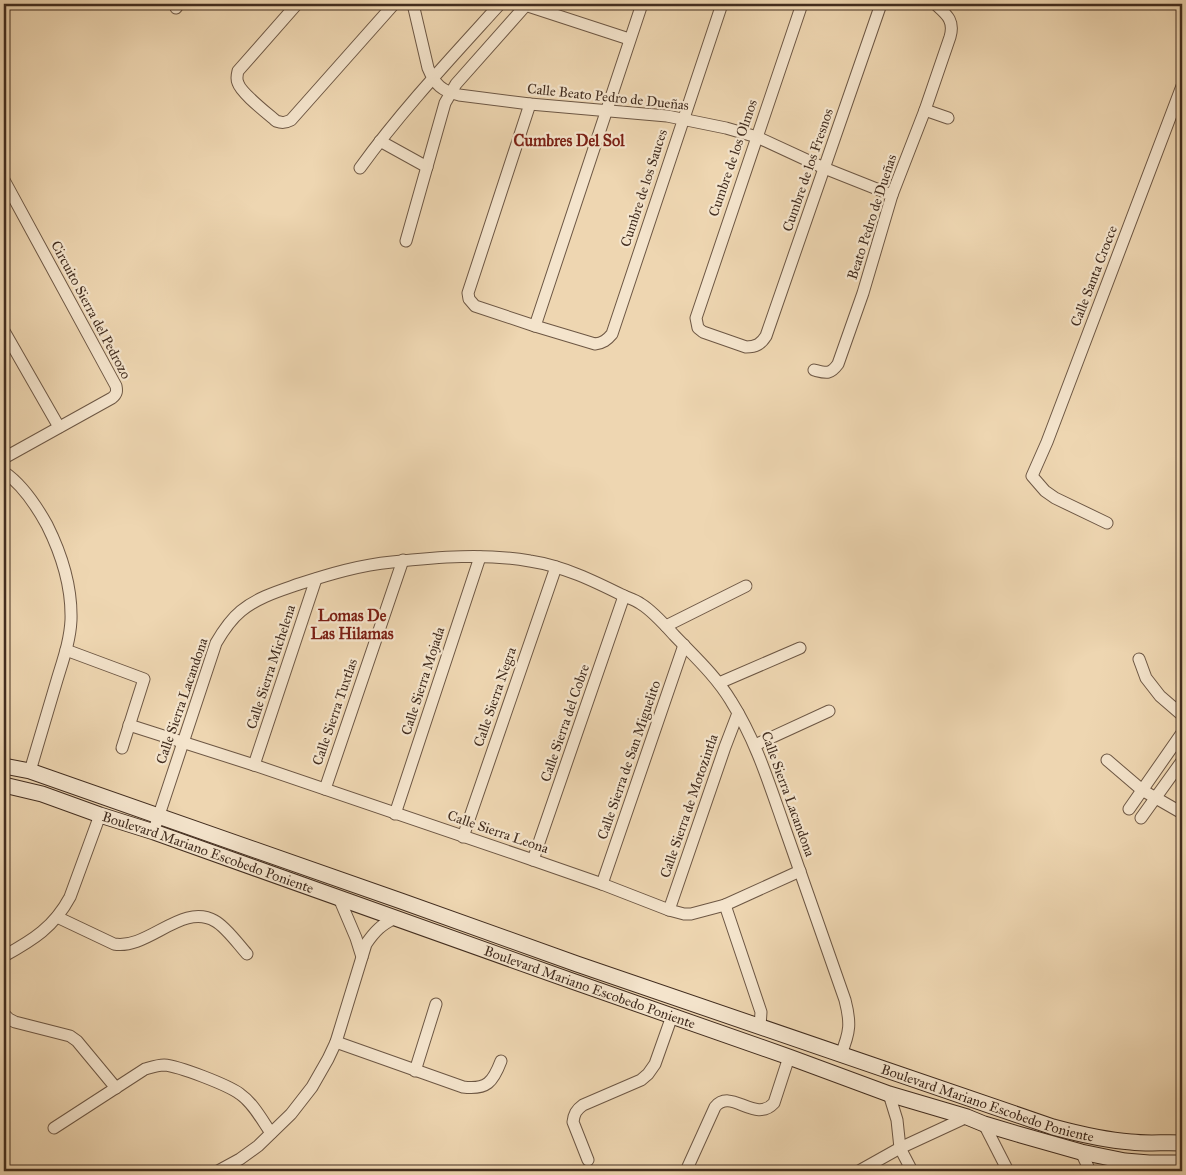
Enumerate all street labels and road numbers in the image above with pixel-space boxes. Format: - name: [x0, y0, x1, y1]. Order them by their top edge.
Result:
- street label: Calle Beato Pedro de Dueñas: [526, 80, 690, 114]
- street label: Cumbre de los Olmos: [705, 97, 761, 219]
- street label: Cumbre de los Fresnos: [779, 106, 837, 234]
- street label: Cumbre de los Sauces: [617, 127, 671, 249]
- street label: Beato Pedro de Dueñas: [844, 152, 900, 282]
- street label: Calle Santa Crocce: [1067, 223, 1121, 329]
- street label: Circuito Sierra del Pedrozo: [47, 238, 135, 382]
- street label: Calle Sierra Michelena: [243, 603, 299, 731]
- street label: Calle Sierra Mojada: [398, 625, 449, 737]
- street label: Calle Sierra Lacandona: [152, 636, 212, 766]
- street label: Calle Sierra Negra: [470, 645, 520, 749]
- street label: Calle Sierra Tuxtlas: [309, 656, 361, 768]
- street label: Calle Sierra del Cobre: [537, 662, 593, 784]
- street label: Calle Sierra de San Miguelito: [594, 678, 664, 842]
- street label: Calle Sierra Lacandona: [757, 729, 819, 859]
- street label: Calle Sierra de Motozintla: [656, 732, 722, 880]
- street label: Calle Sierra Leona: [445, 807, 551, 857]
- street label: Boulevard Mariano Escobedo Poniente: [100, 808, 316, 897]
- street label: Boulevard Mariano Escobedo Poniente: [482, 942, 698, 1032]
- street label: Boulevard Mariano Escobedo Poniente: [879, 1060, 1096, 1145]

